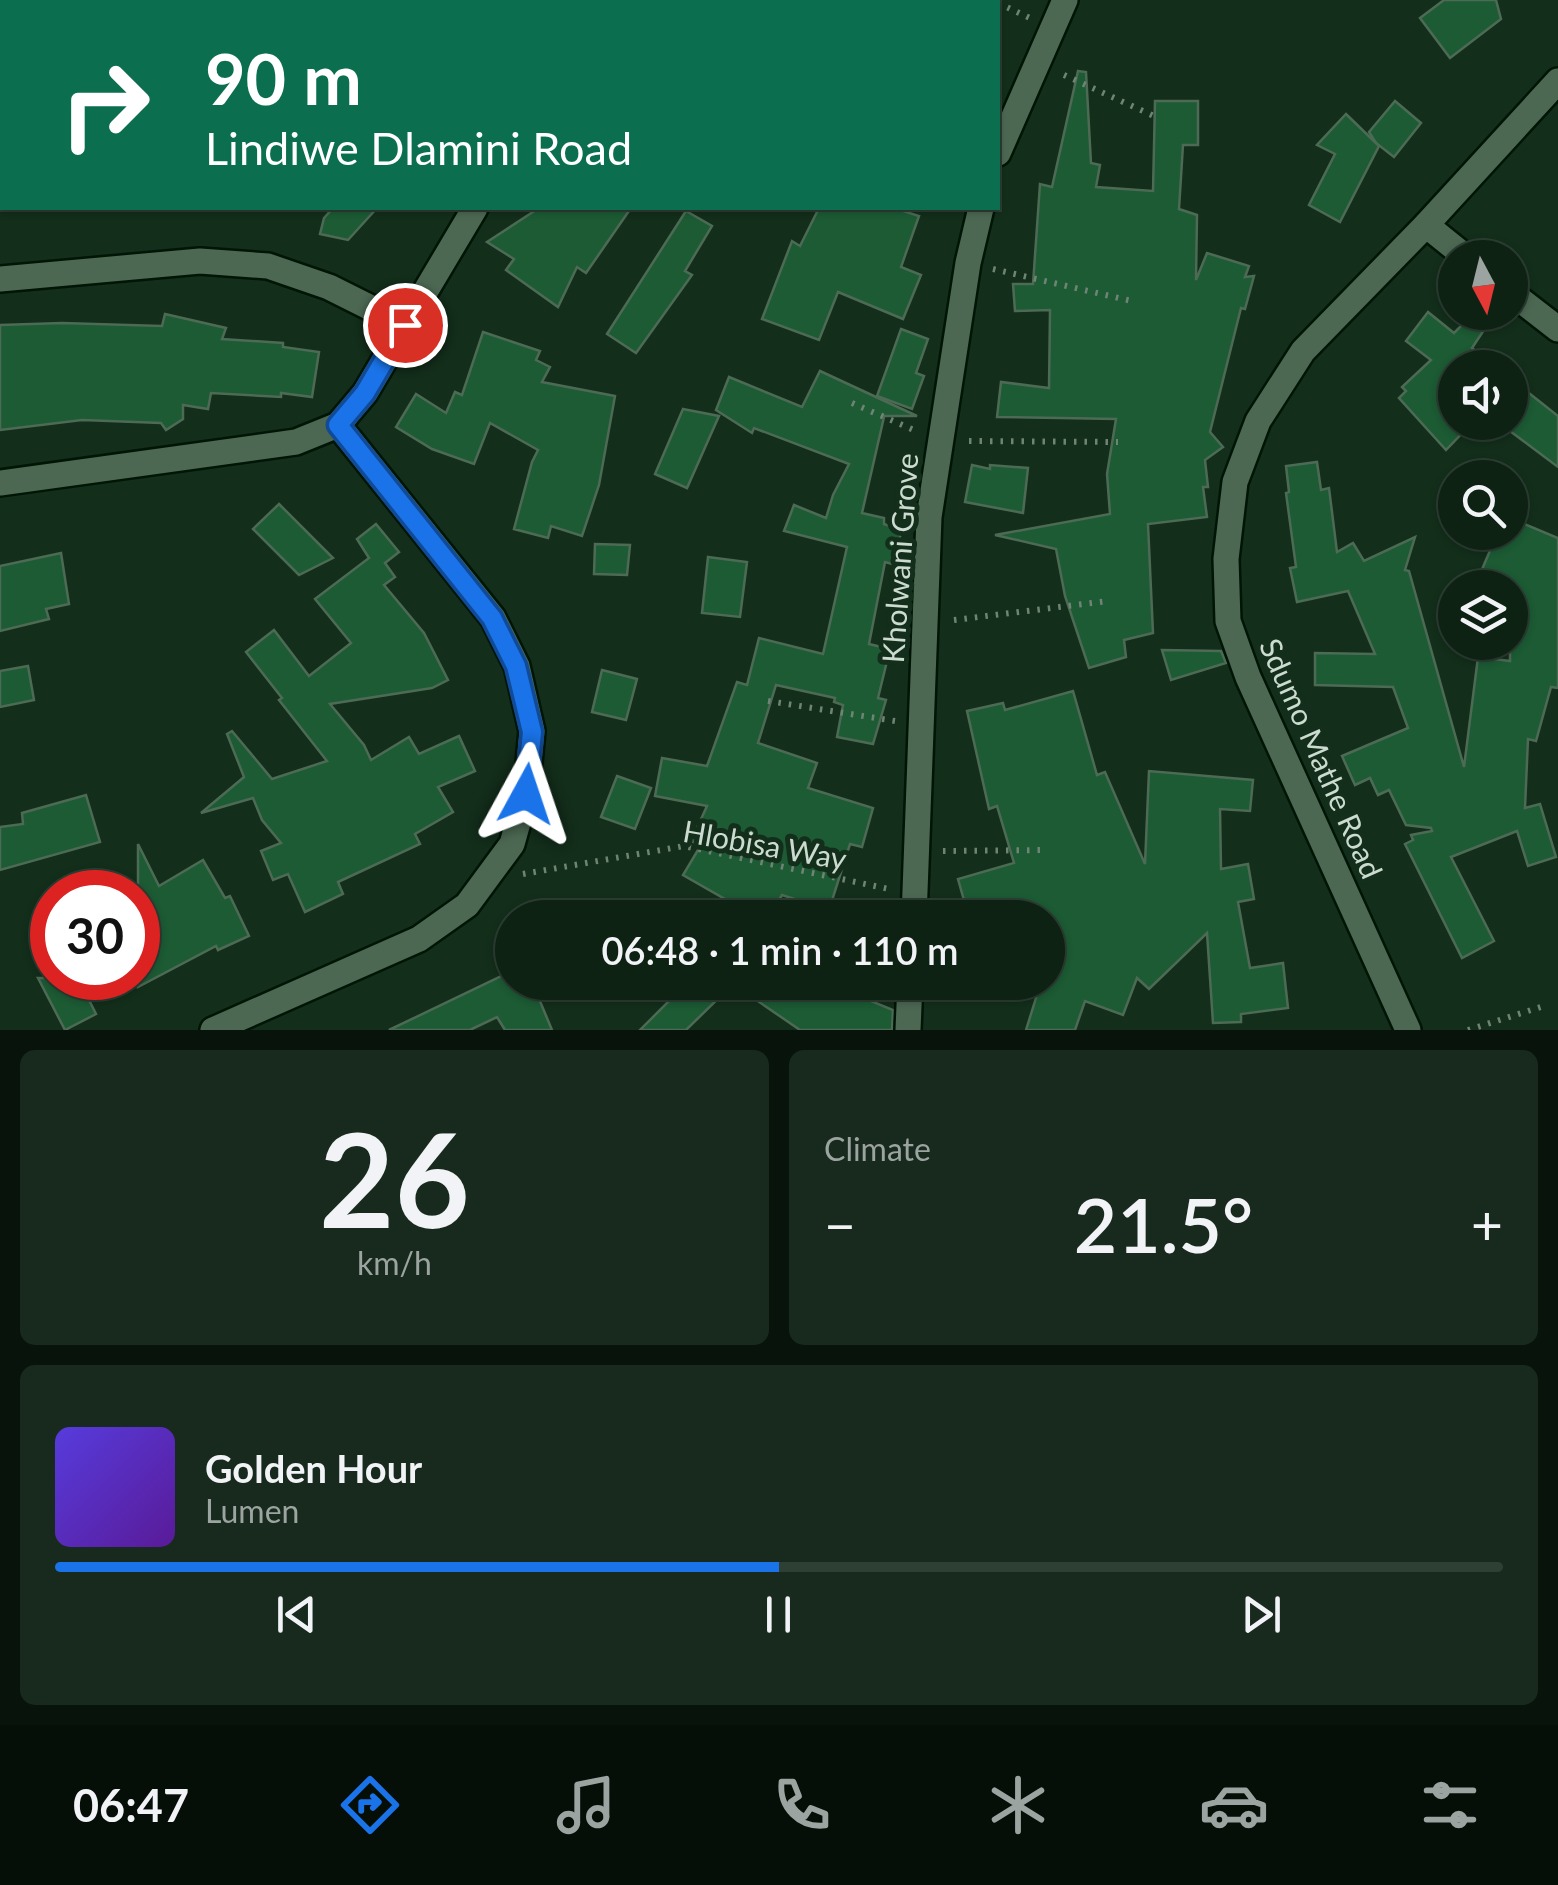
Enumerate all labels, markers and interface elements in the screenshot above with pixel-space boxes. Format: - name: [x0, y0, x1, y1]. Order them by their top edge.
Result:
- text: 90 m: [205, 36, 362, 120]
- icon: right: [40, 40, 170, 170]
- text: Lindiwe Dlamini Road: [205, 121, 632, 175]
- north arrow: [1438, 240, 1528, 330]
- map controls: [1438, 240, 1528, 660]
- pin: [363, 283, 448, 368]
- icon: arrive: [378, 298, 433, 353]
- button: sound: [1438, 350, 1528, 440]
- street label: Kholwani Grove: [874, 452, 924, 664]
- button: search: [1438, 460, 1528, 550]
- button: layers: [1438, 570, 1528, 660]
- street label: Sdumo Mathe Road: [1253, 632, 1391, 884]
- position arrow: [474, 742, 578, 846]
- street label: Hlobisa Way: [680, 812, 850, 876]
- speed limit sign: 30: [30, 870, 160, 1000]
- text: 06:48 · 1 min · 110 m: [602, 927, 958, 973]
- text: 26: [319, 1100, 470, 1256]
- text: Climate: [824, 1129, 931, 1168]
- text: 21.5°: [1074, 1179, 1253, 1269]
- text: −: [824, 1191, 856, 1257]
- text: +: [1471, 1191, 1503, 1257]
- text: km/h: [357, 1243, 432, 1282]
- text: Golden Hour: [205, 1445, 422, 1491]
- text: Lumen: [205, 1491, 299, 1530]
- icon: previous: [269, 1587, 324, 1642]
- icon: pause: [751, 1587, 806, 1642]
- icon: next: [1234, 1587, 1289, 1642]
- icon: directions: [335, 1770, 405, 1840]
- icon: music: [551, 1770, 621, 1840]
- icon: phone: [767, 1770, 837, 1840]
- icon: climate: [983, 1770, 1053, 1840]
- icon: car: [1199, 1770, 1269, 1840]
- icon: filters: [1415, 1770, 1485, 1840]
- text: 06:47: [73, 1778, 189, 1832]

